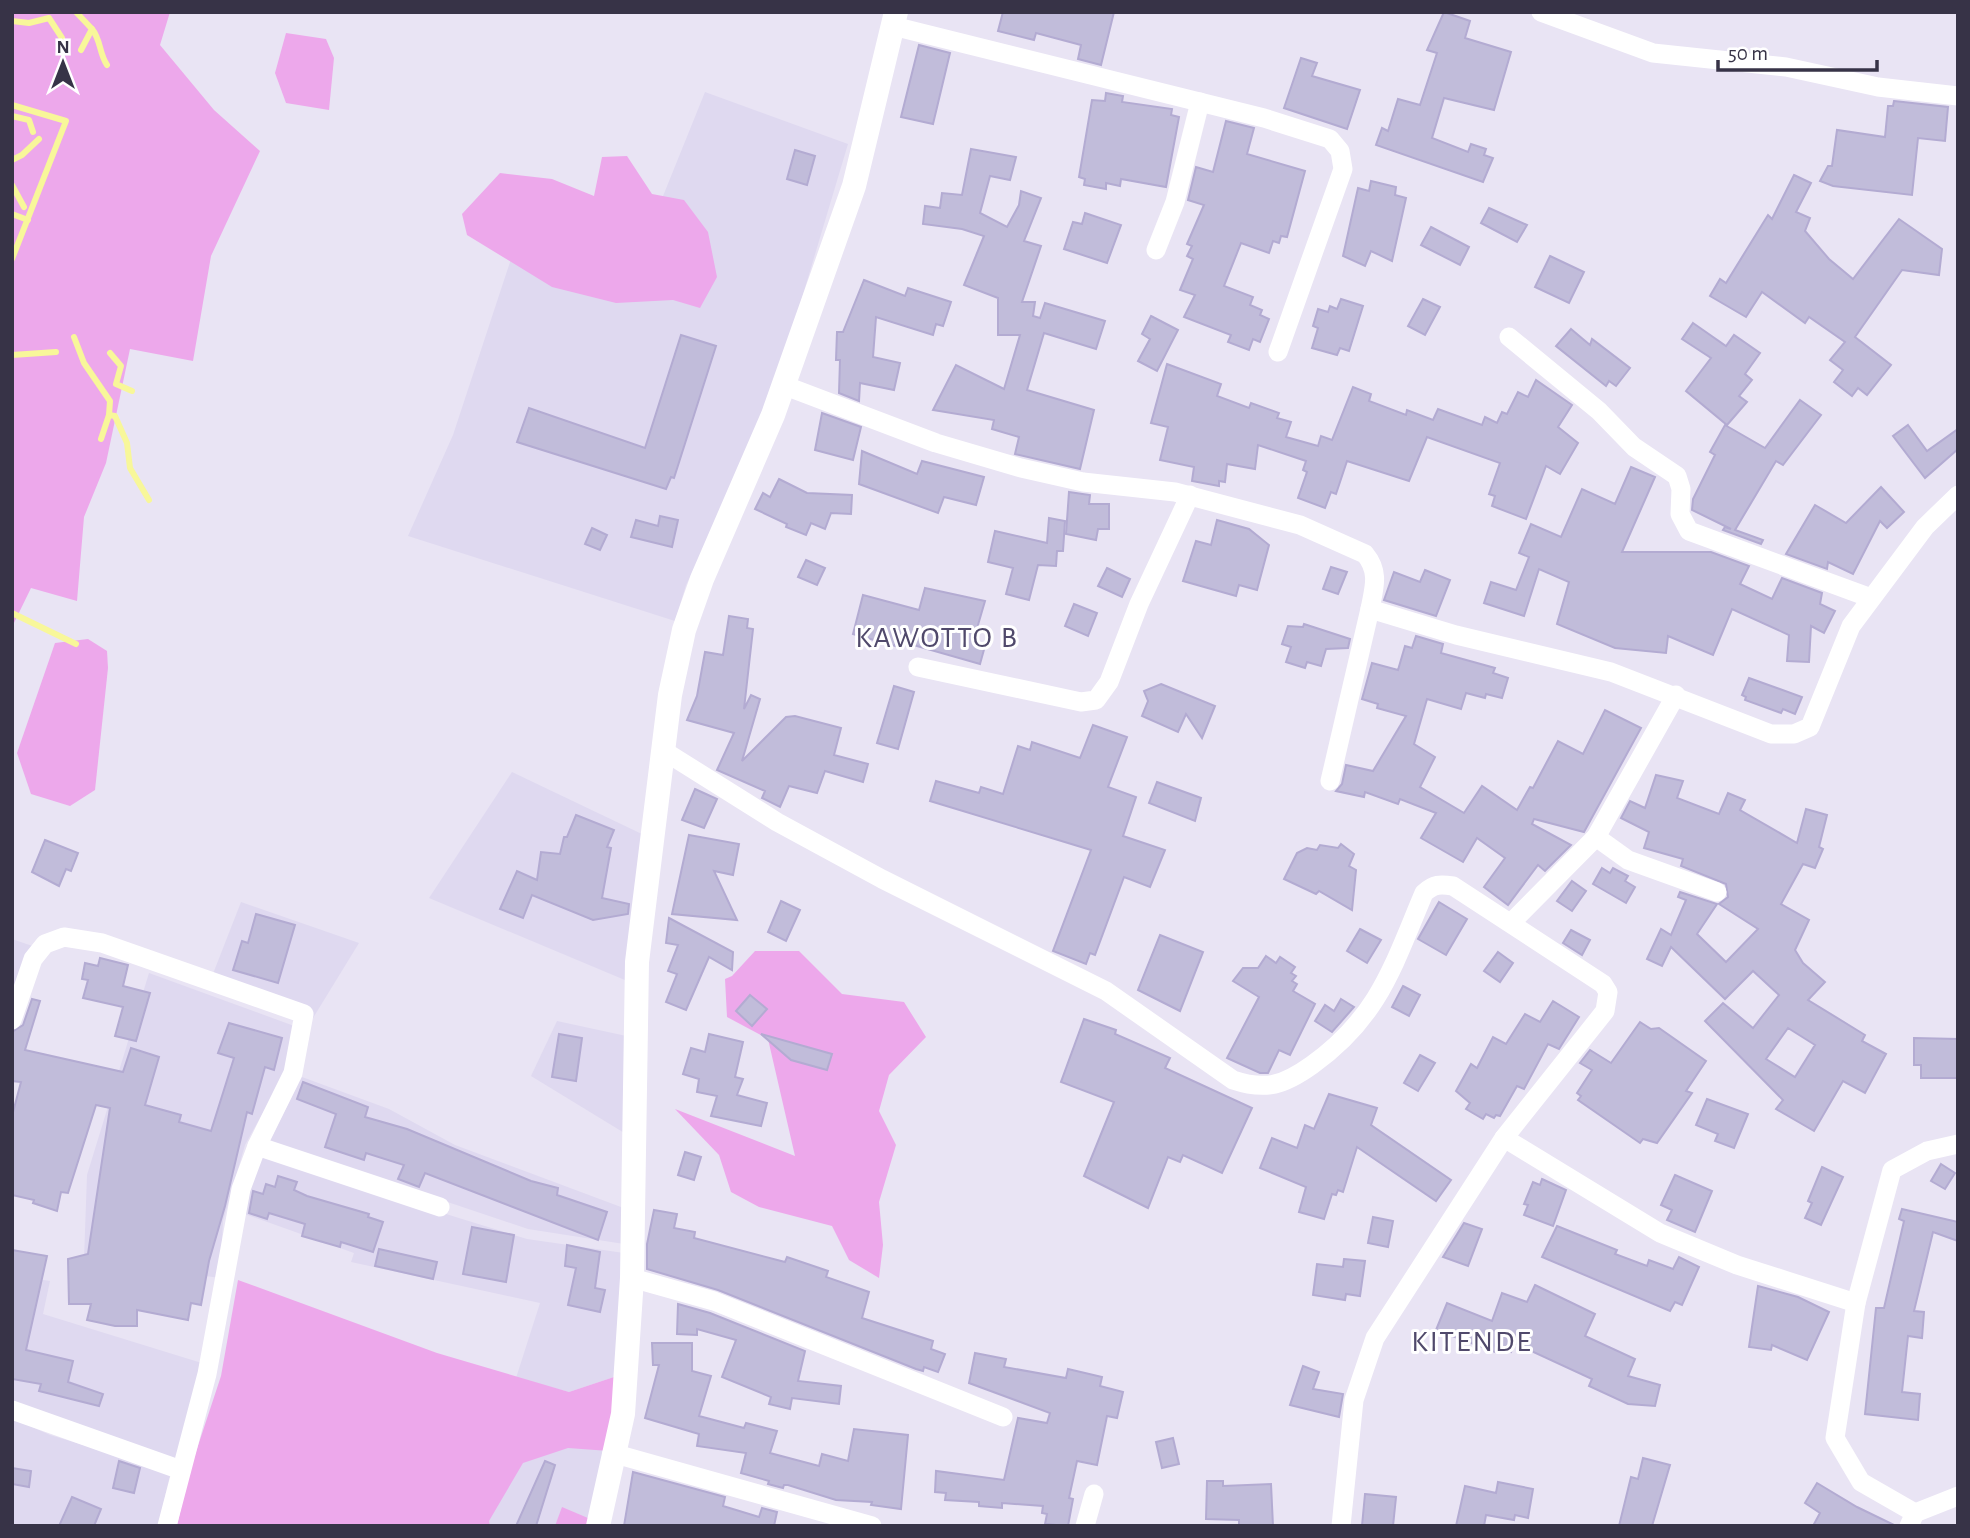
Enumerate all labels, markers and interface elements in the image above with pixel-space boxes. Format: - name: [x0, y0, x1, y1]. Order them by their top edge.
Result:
- north arrow: [28, 28, 98, 98]
- scale bar: [1718, 28, 1877, 72]
- text: N: [56, 38, 70, 57]
- text: 50 m: [1728, 43, 1768, 64]
- district label: KAWOTTO B: [855, 623, 1019, 653]
- district label: KITENDE: [1411, 1327, 1533, 1357]

